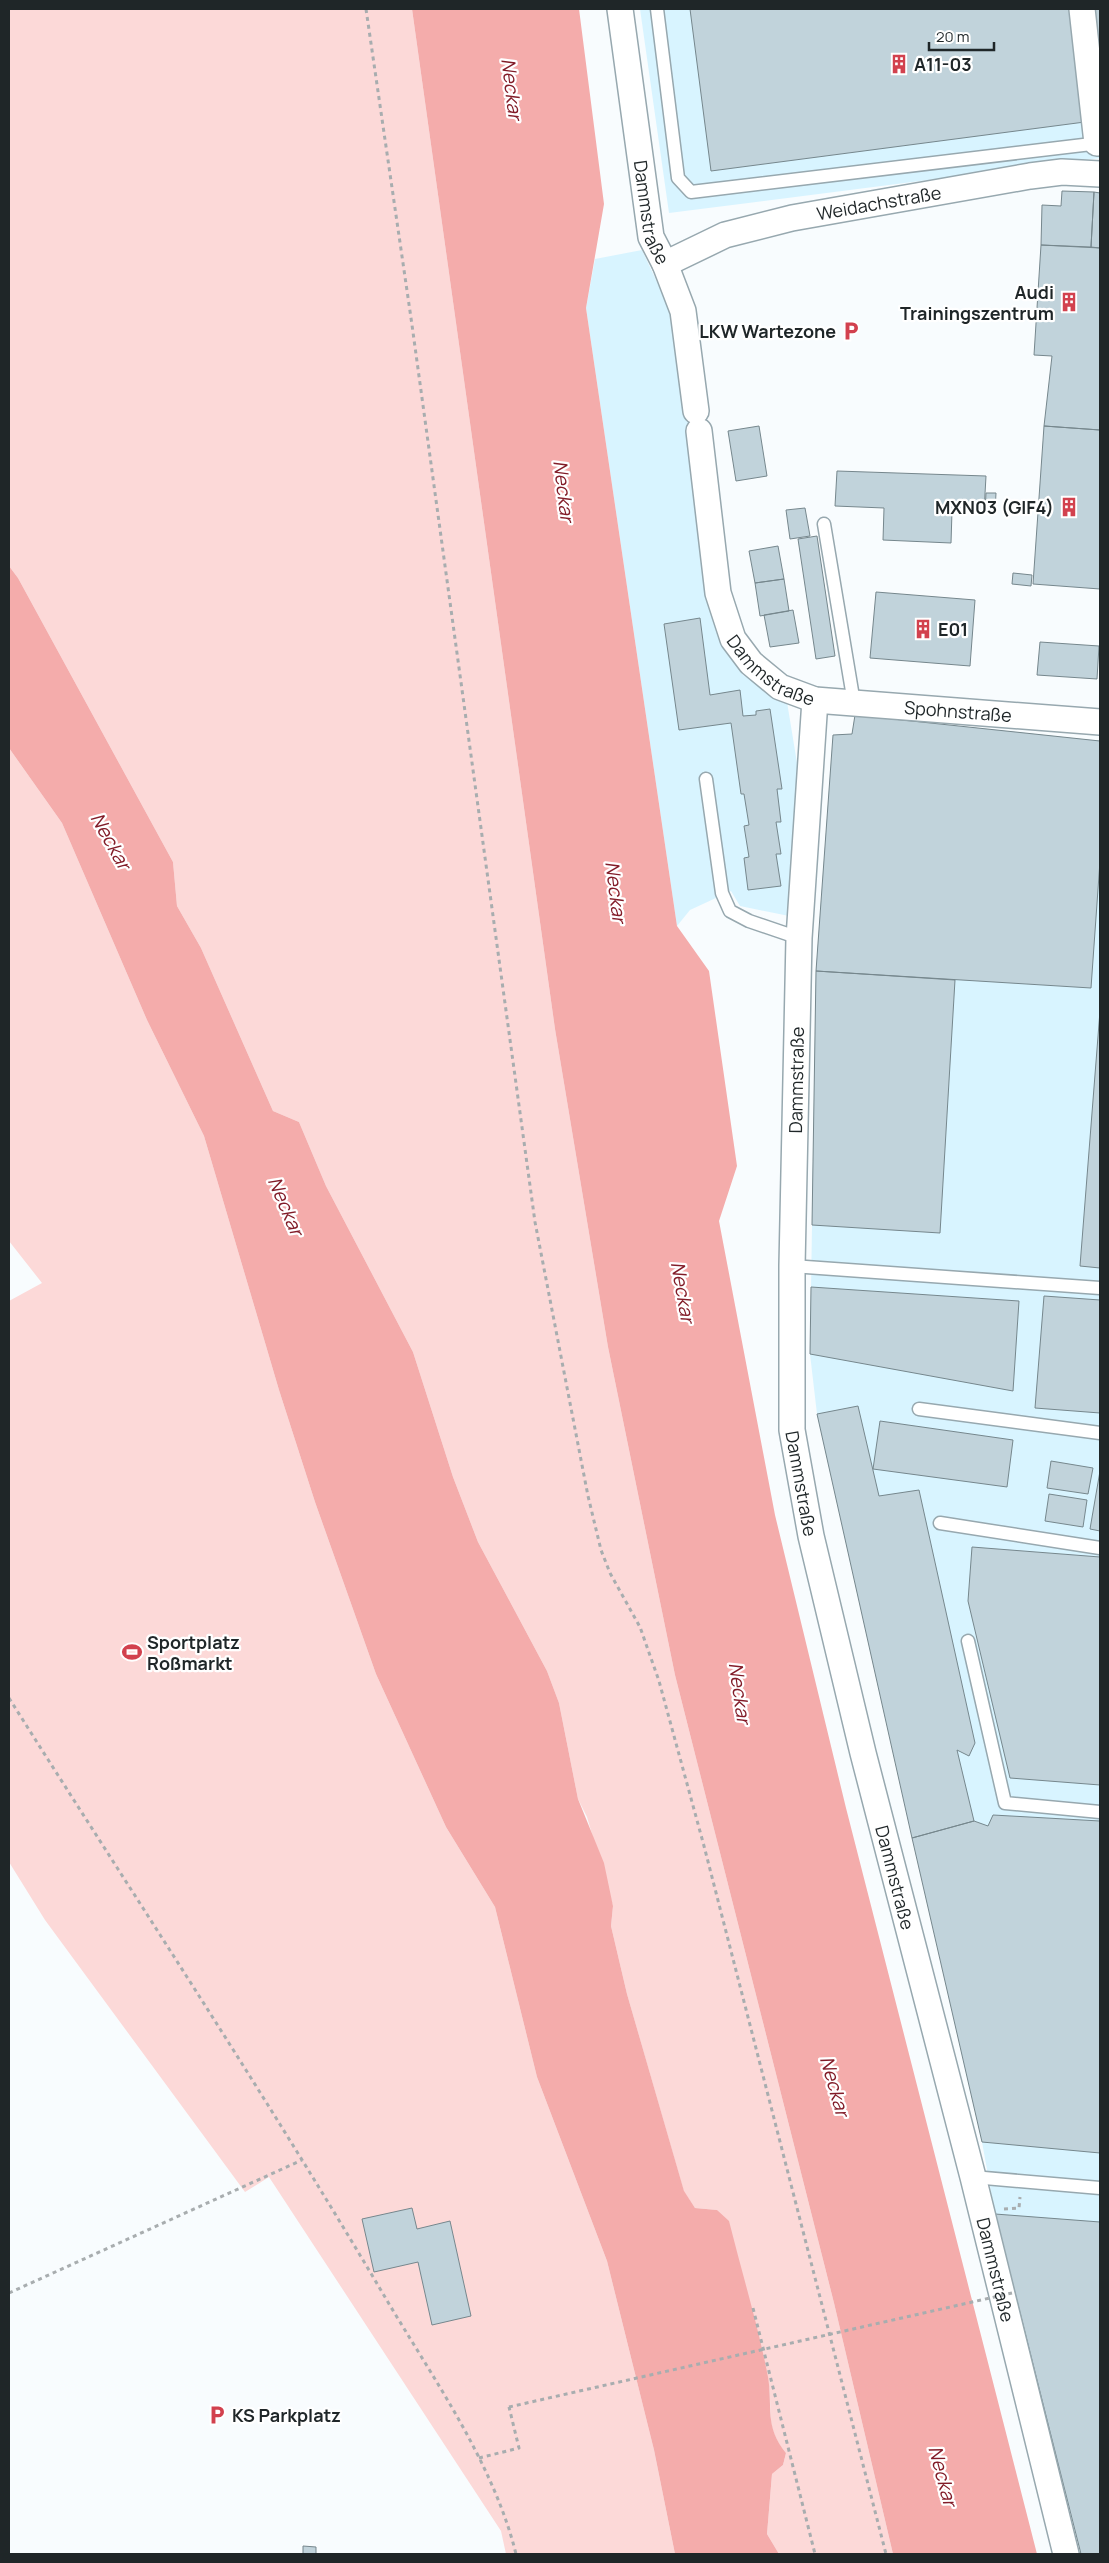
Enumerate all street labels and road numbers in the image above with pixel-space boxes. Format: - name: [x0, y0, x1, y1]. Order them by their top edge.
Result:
- street label: Dammstraße: [629, 159, 675, 269]
- street label: Weidachstraße: [815, 180, 943, 225]
- street label: Dammstraße: [722, 630, 818, 711]
- street label: Spohnstraße: [903, 695, 1013, 727]
- street label: Dammstraße: [783, 1026, 809, 1134]
- street label: Dammstraße: [780, 1429, 823, 1538]
- street label: Dammstraße: [870, 1823, 920, 1932]
- street label: Dammstraße: [971, 2215, 1020, 2324]

